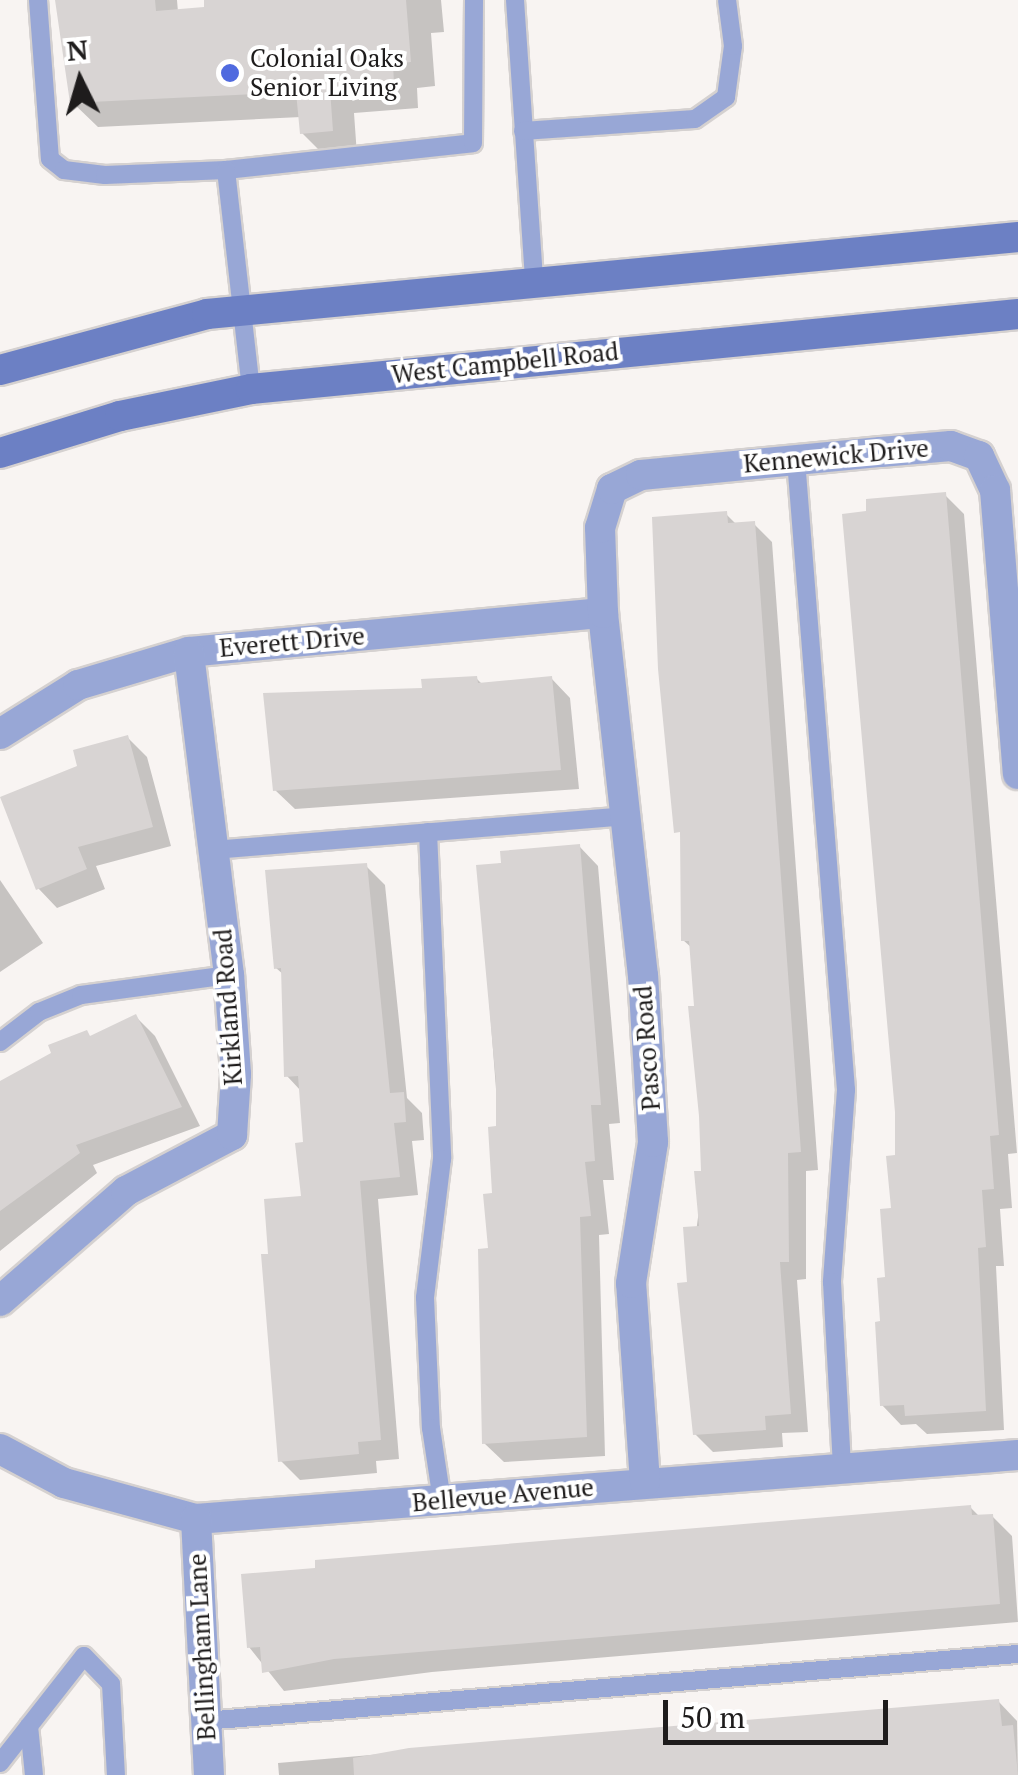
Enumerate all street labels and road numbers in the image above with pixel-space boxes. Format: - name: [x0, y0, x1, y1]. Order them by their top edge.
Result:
- street label: West Campbell Road: [390, 336, 620, 390]
- street label: Kennewick Drive: [742, 433, 930, 479]
- street label: Everett Drive: [218, 621, 366, 663]
- street label: Kirkland Road: [208, 928, 248, 1086]
- street label: Pasco Road: [628, 985, 666, 1111]
- street label: Bellevue Avenue: [411, 1472, 595, 1518]
- street label: Bellingham Lane: [182, 1553, 222, 1741]

